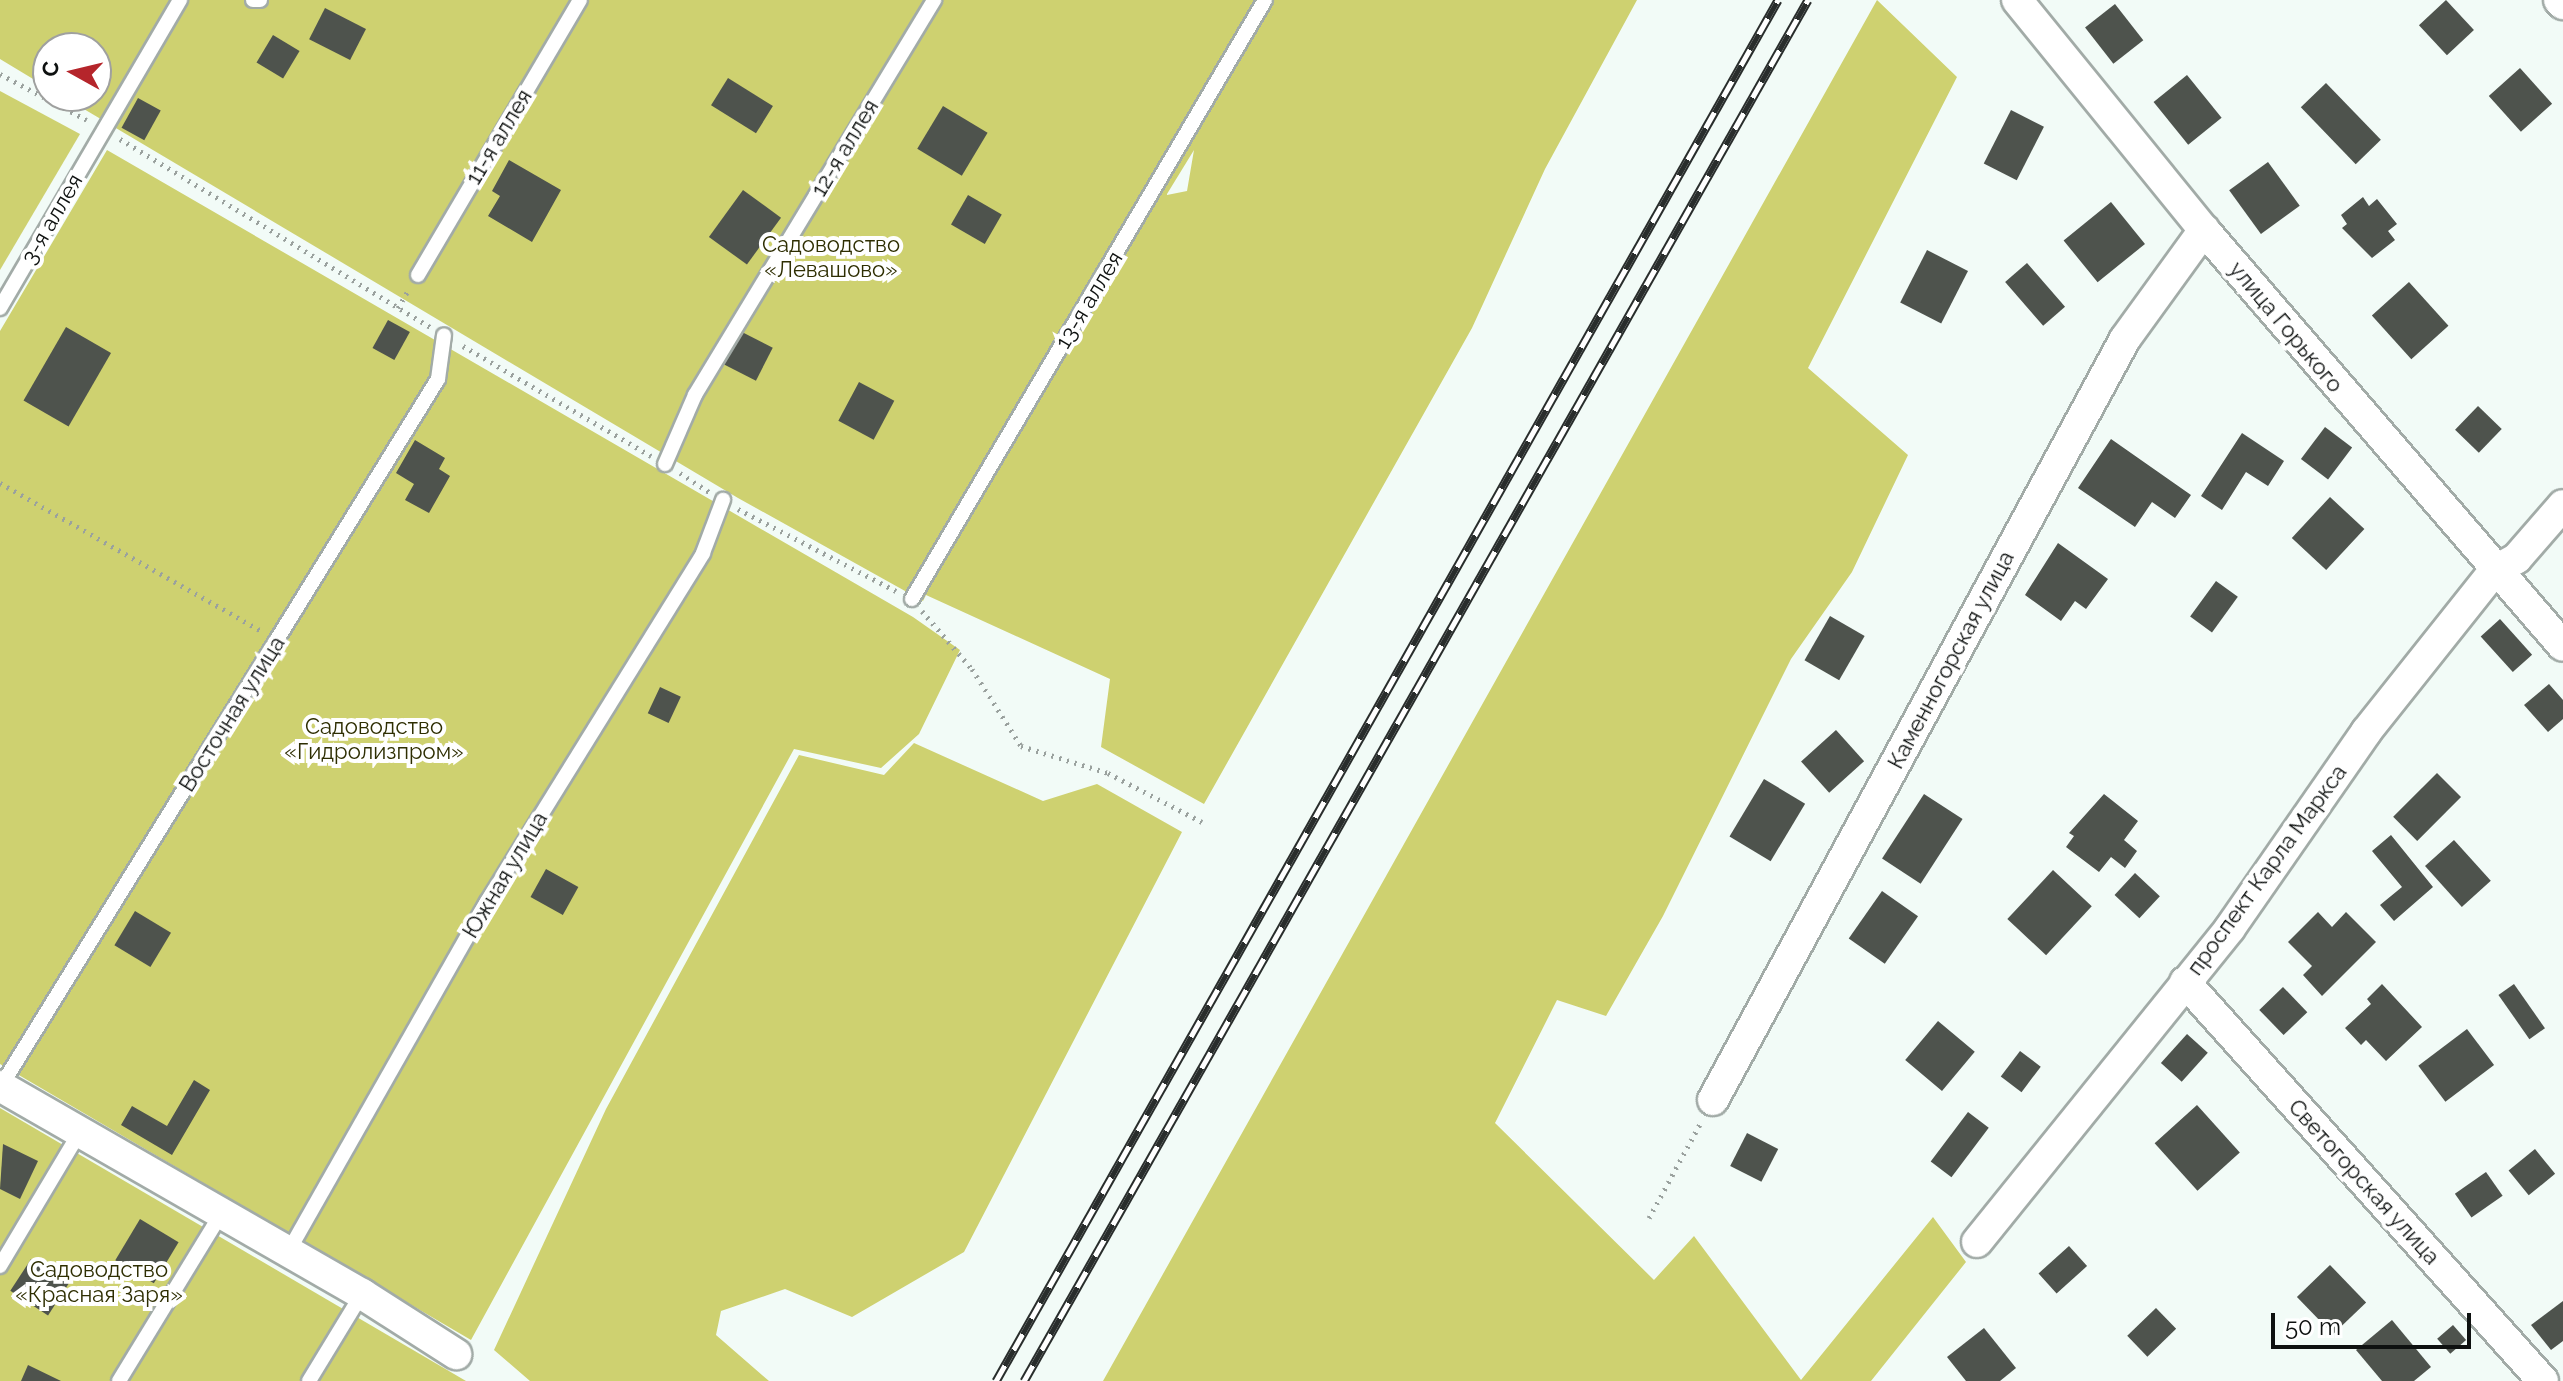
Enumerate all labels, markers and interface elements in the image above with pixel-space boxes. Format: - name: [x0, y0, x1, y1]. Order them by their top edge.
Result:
- north arrow: [32, 32, 112, 112]
- text: С: [36, 60, 64, 78]
- street label: 11-я аллея: [460, 85, 538, 189]
- street label: 12-я аллея: [806, 95, 884, 201]
- street label: 3-я аллея: [16, 169, 88, 269]
- park label: Садоводство «Левашово»: [762, 231, 900, 282]
- street label: 13-я аллея: [1050, 247, 1128, 353]
- street label: улица Горького: [2224, 256, 2348, 398]
- street label: Каменногорская улица: [1882, 546, 2020, 774]
- street label: Восточная улица: [173, 631, 291, 797]
- park label: Садоводство «Гидролизпром»: [284, 713, 464, 764]
- street label: проспект Карла Маркса: [2182, 760, 2352, 980]
- street label: Южная улица: [457, 807, 553, 943]
- street label: Светогорская улица: [2283, 1094, 2445, 1270]
- park label: Садоводство «Красная Заря»: [15, 1256, 183, 1308]
- scale bar: [2275, 1297, 2475, 1347]
- text: 50 m: [2285, 1312, 2341, 1341]

